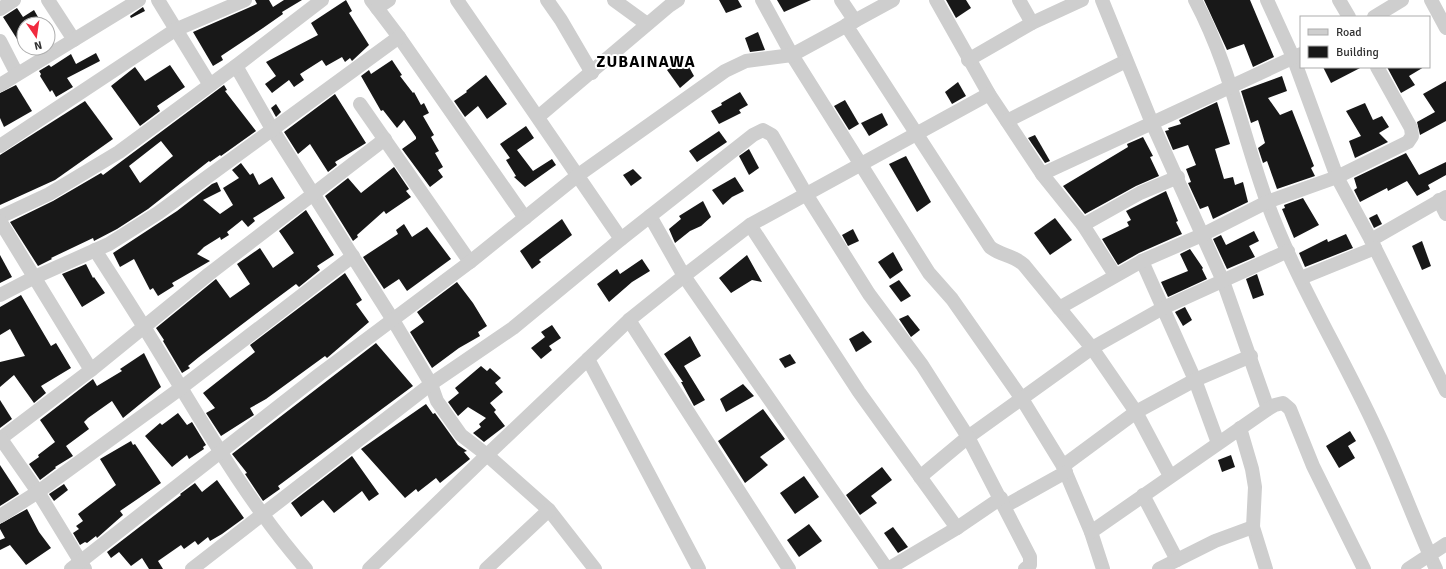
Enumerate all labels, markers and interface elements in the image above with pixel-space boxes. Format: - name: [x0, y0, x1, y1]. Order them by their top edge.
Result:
- north arrow: [16, 16, 56, 56]
- legend: [1300, 16, 1430, 68]
- text: Road: [1336, 25, 1362, 40]
- text: N: [33, 38, 43, 52]
- text: Building: [1336, 45, 1379, 60]
- district label: ZUBAINAWA: [596, 52, 696, 72]

